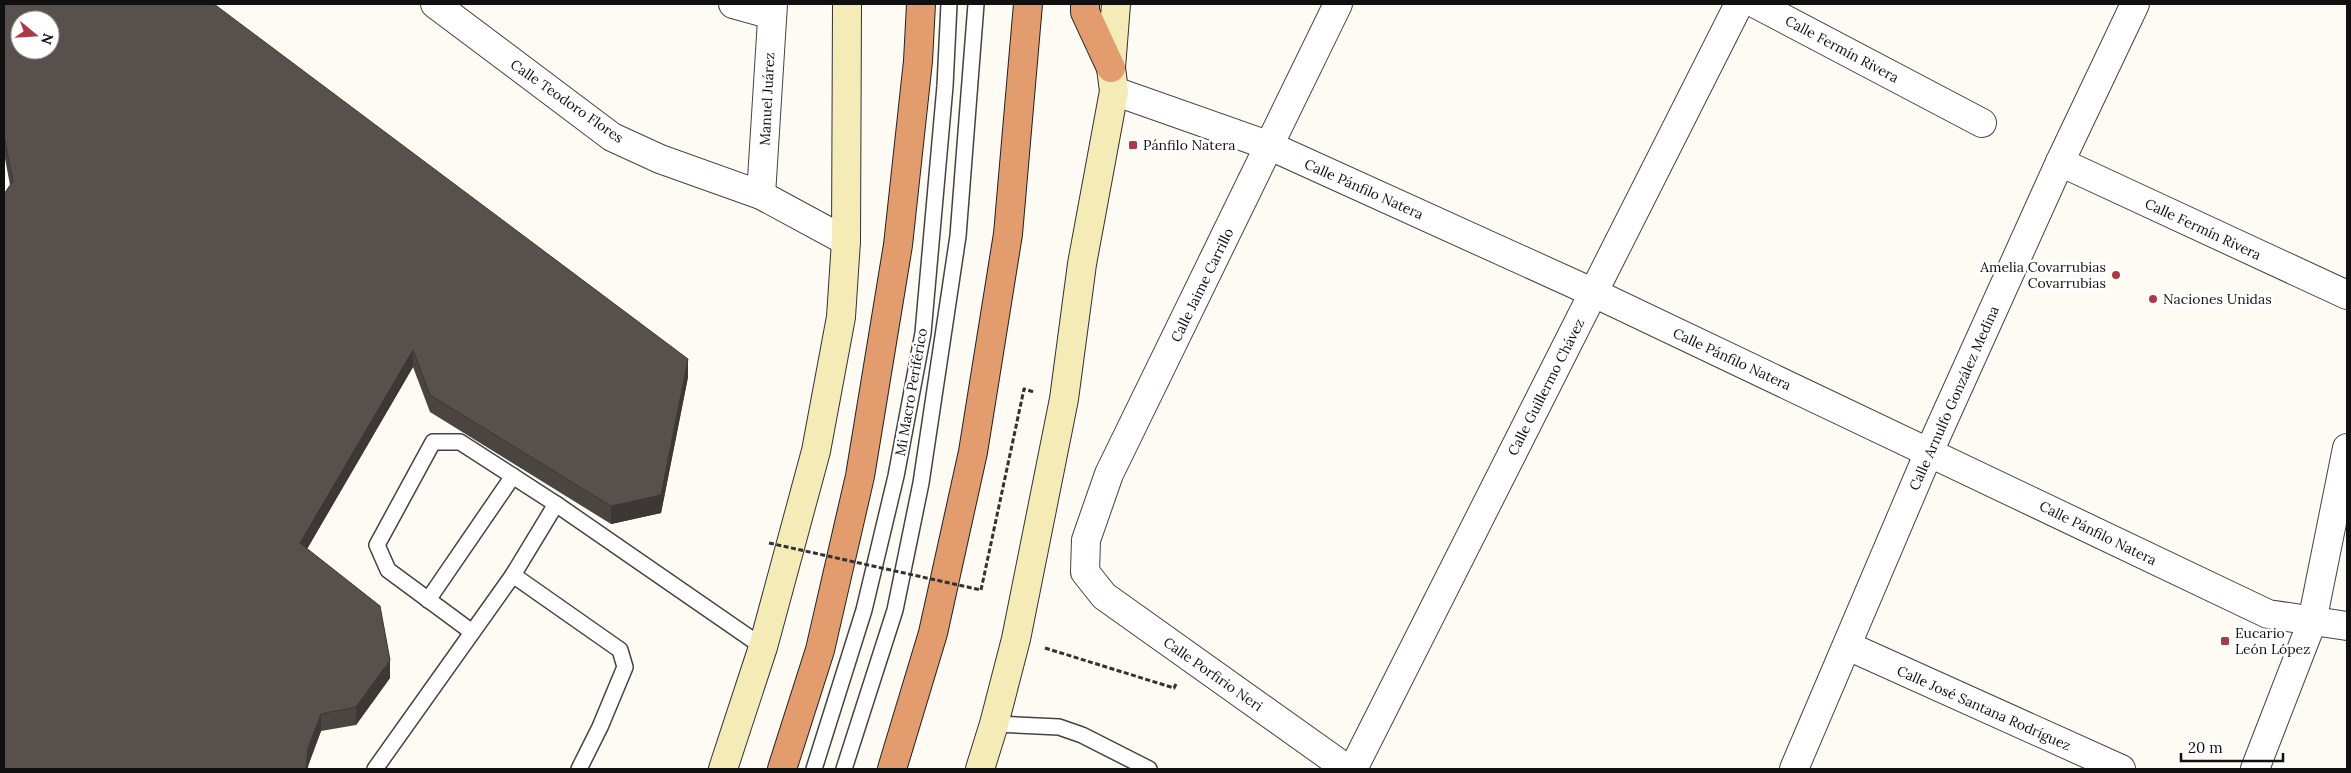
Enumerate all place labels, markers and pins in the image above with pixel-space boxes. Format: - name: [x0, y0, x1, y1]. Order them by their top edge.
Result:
- place label: Pánfilo Natera: [1143, 136, 1235, 154]
- marker: Pánfilo Natera: [1127, 139, 1139, 151]
- place label: Amelia Covarrubias Covarrubias: [1979, 258, 2106, 292]
- marker: Amelia Covarrubias Covarrubias: [2110, 269, 2122, 281]
- place label: Naciones Unidas: [2163, 290, 2272, 308]
- marker: Naciones Unidas: [2147, 293, 2159, 305]
- place label: Eucario León López: [2235, 624, 2310, 658]
- marker: Eucario León López: [2219, 635, 2231, 647]

